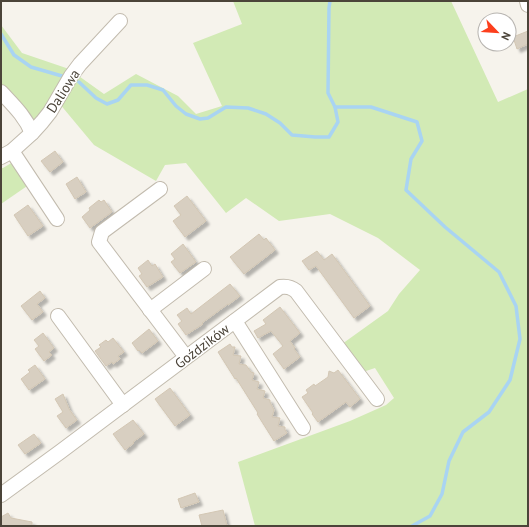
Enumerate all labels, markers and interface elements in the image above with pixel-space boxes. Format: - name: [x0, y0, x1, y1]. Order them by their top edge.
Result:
- north arrow: [477, 12, 517, 52]
- text: N: [498, 30, 514, 42]
- street label: Daliowa: [42, 66, 84, 116]
- street label: Goździków: [171, 319, 233, 372]

